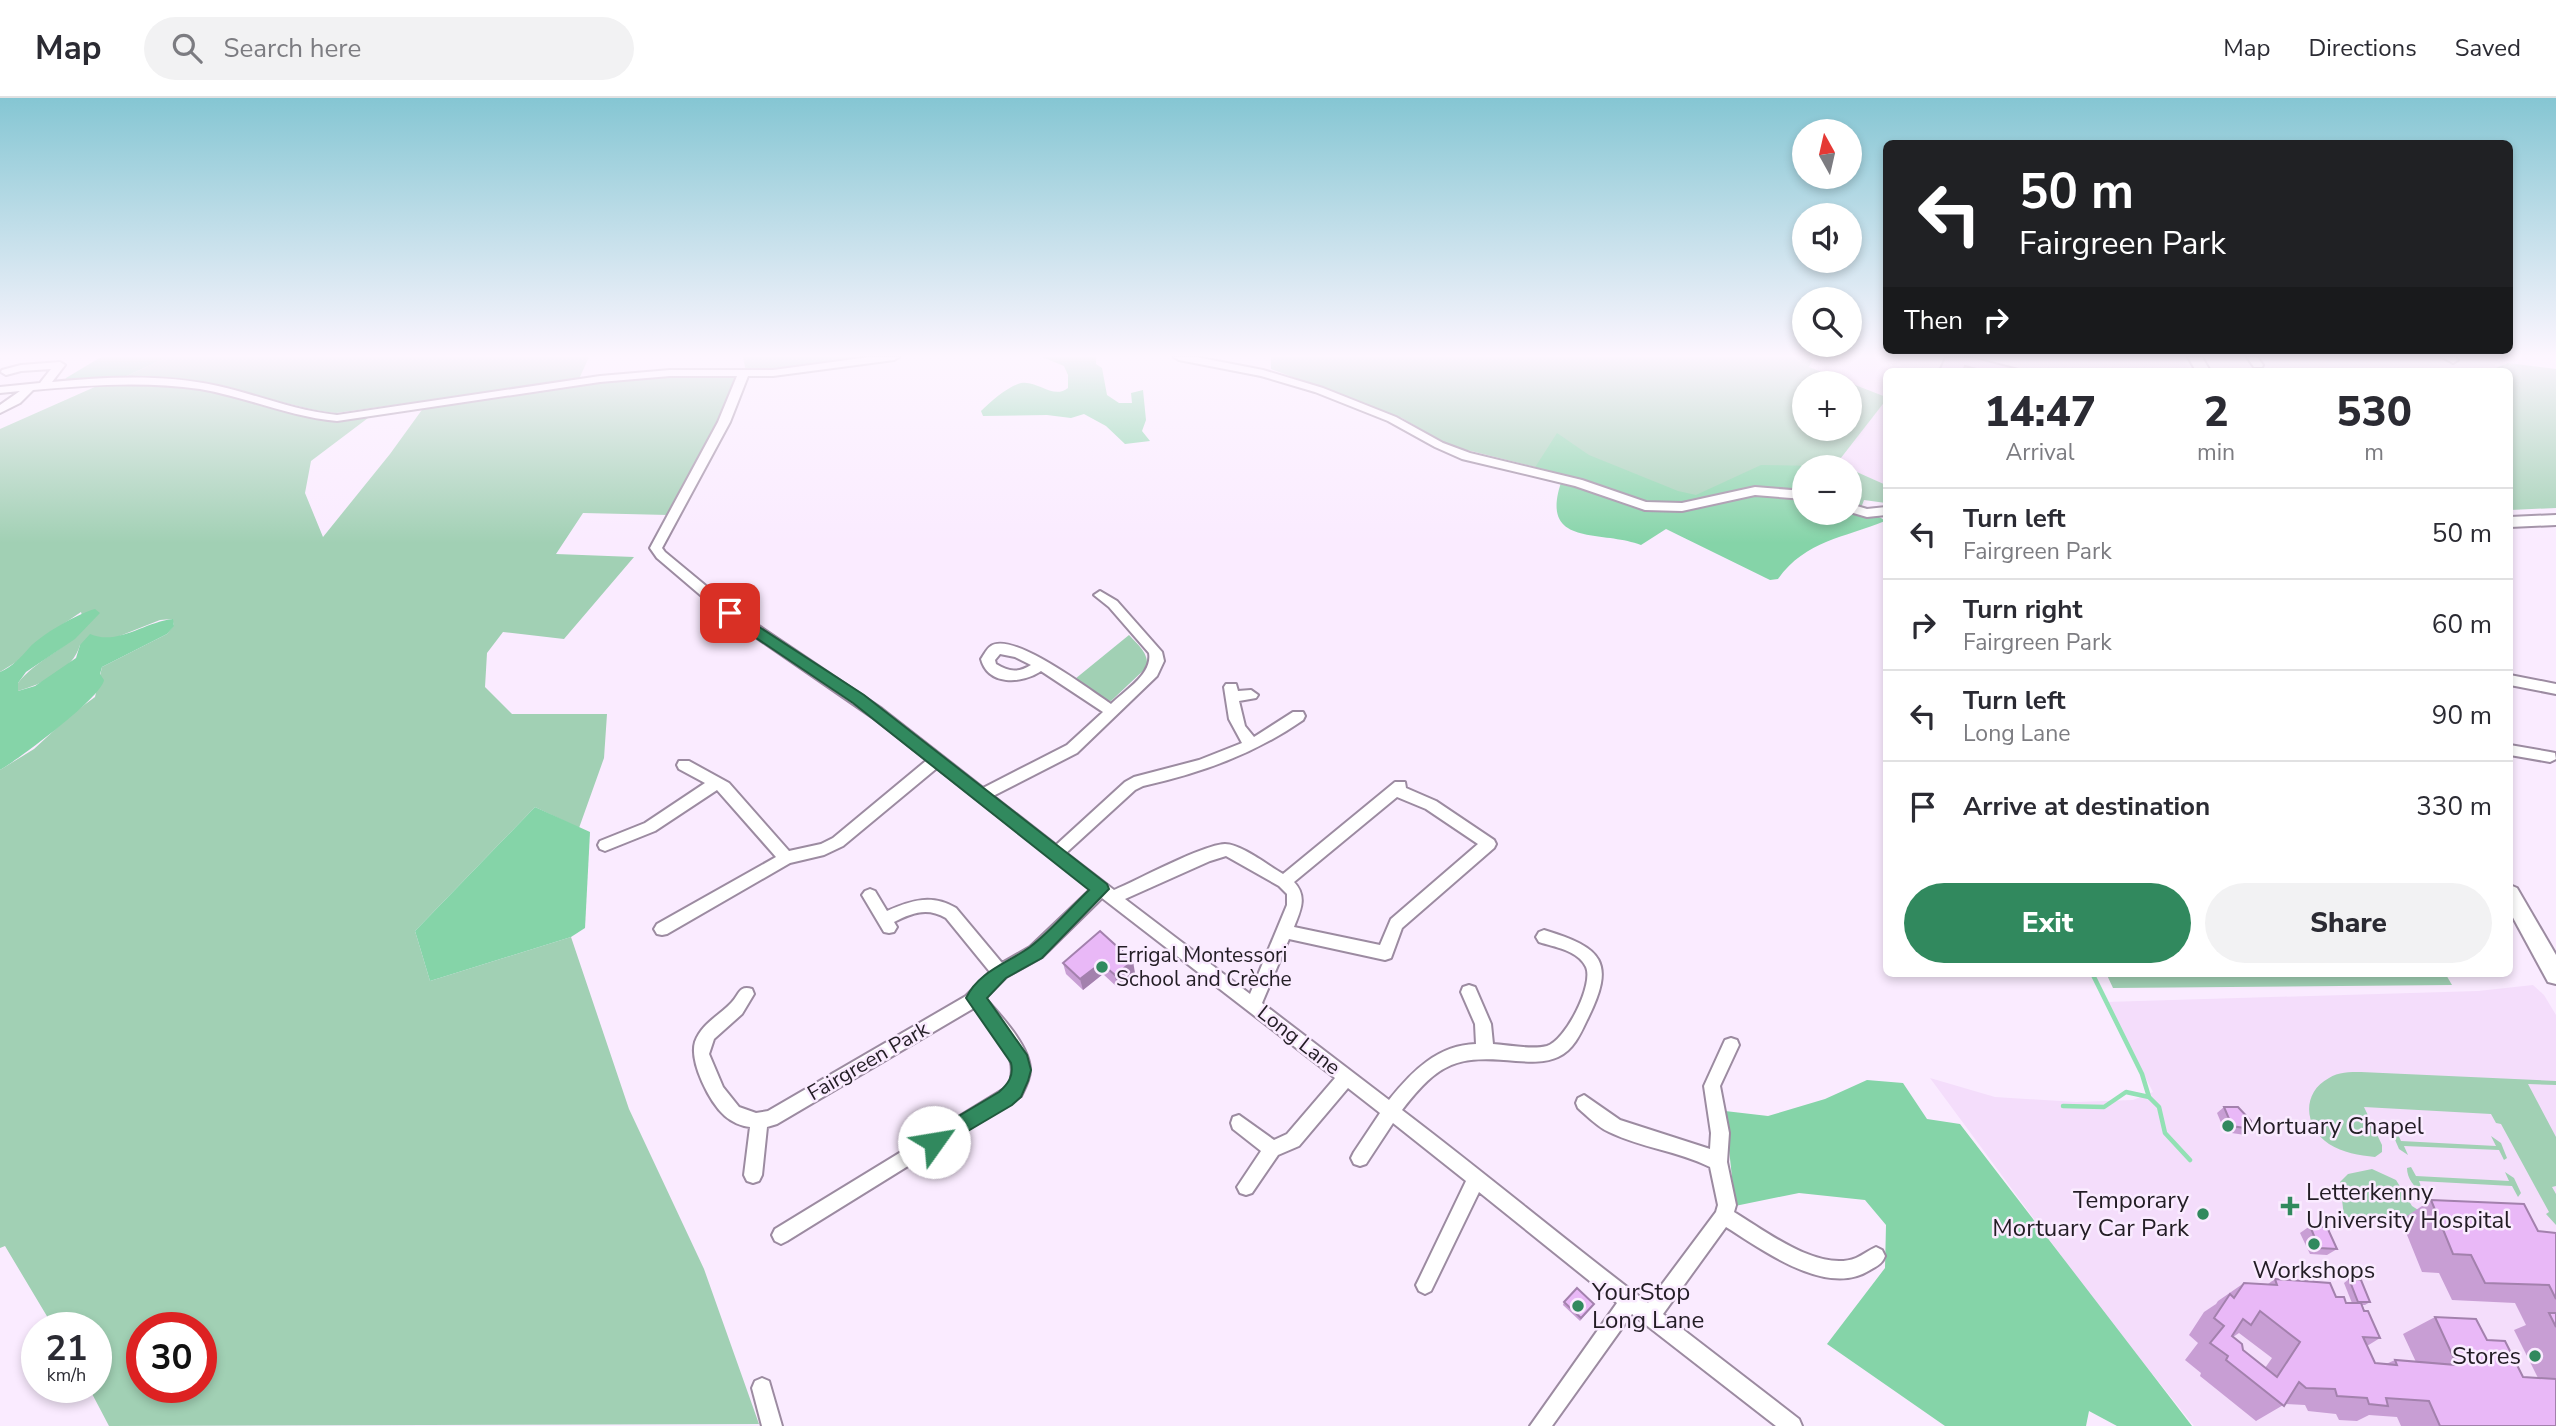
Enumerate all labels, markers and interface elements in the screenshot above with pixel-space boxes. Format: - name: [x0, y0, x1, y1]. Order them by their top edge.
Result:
- search box: [144, 17, 634, 80]
- text: Map: [35, 26, 102, 71]
- icon: search: [168, 29, 206, 67]
- text: Search here: [224, 31, 361, 66]
- text: Map: [2223, 32, 2270, 64]
- text: Directions: [2308, 32, 2417, 64]
- text: Saved: [2455, 32, 2521, 64]
- north arrow: [1792, 119, 1862, 189]
- map controls: [1792, 119, 1862, 525]
- text: 50 m: [2019, 158, 2134, 225]
- icon: left: [1904, 168, 1995, 259]
- button: sound: [1792, 203, 1862, 273]
- text: Fairgreen Park: [2019, 222, 2226, 265]
- button: search: [1792, 287, 1862, 357]
- icon: right: [1977, 301, 2015, 339]
- text: Then: [1904, 303, 1963, 338]
- button: +: [1792, 371, 1862, 441]
- text: 14:47: [1984, 384, 2096, 441]
- text: 2: [2203, 384, 2229, 441]
- text: 530: [2336, 384, 2412, 441]
- text: Arrival: [2005, 437, 2075, 468]
- text: min: [2197, 437, 2235, 468]
- text: m: [2364, 437, 2384, 468]
- button: −: [1792, 455, 1862, 525]
- text: Turn left: [1963, 501, 2066, 536]
- icon: left: [1904, 515, 1942, 553]
- text: 50 m: [2432, 516, 2492, 551]
- text: Fairgreen Park: [1963, 536, 2112, 567]
- pin: [700, 583, 760, 643]
- text: Turn right: [1963, 592, 2082, 627]
- icon: arrive: [711, 594, 749, 632]
- icon: right: [1904, 606, 1942, 644]
- text: 60 m: [2432, 607, 2492, 642]
- text: Fairgreen Park: [1963, 627, 2112, 658]
- text: Turn left: [1963, 683, 2066, 718]
- icon: left: [1904, 697, 1942, 735]
- text: 90 m: [2432, 698, 2492, 733]
- text: Long Lane: [1963, 718, 2071, 749]
- icon: arrive: [1904, 788, 1942, 826]
- text: Arrive at destination: [1963, 789, 2210, 824]
- text: 330 m: [2416, 789, 2492, 824]
- button: Exit: [1904, 883, 2191, 963]
- button: Share: [2205, 883, 2492, 963]
- place label: Errigal Montessori School and Crèche: [1116, 941, 1292, 993]
- marker: Errigal Montessori School and Crèche: [1094, 959, 1110, 975]
- street label: Long Lane: [1252, 999, 1346, 1081]
- street label: Fairgreen Park: [802, 1015, 934, 1107]
- position arrow: [897, 1105, 971, 1179]
- place label: Mortuary Chapel: [2242, 1110, 2424, 1142]
- marker: Mortuary Chapel: [2220, 1118, 2236, 1134]
- place label: Letterkenny University Hospital: [2306, 1176, 2511, 1236]
- place label: Temporary Mortuary Car Park: [1992, 1184, 2190, 1244]
- marker: Letterkenny University Hospital: [2280, 1196, 2300, 1216]
- marker: Temporary Mortuary Car Park: [2195, 1206, 2211, 1222]
- marker: Workshops: [2306, 1236, 2322, 1252]
- place label: Workshops: [2253, 1254, 2375, 1286]
- place label: YourStop Long Lane: [1591, 1276, 1704, 1336]
- marker: YourStop Long Lane: [1570, 1298, 1586, 1314]
- speed limit sign: 30: [126, 1312, 217, 1403]
- text: 21: [45, 1325, 88, 1372]
- place label: Stores: [2452, 1340, 2521, 1372]
- marker: Stores: [2527, 1348, 2543, 1364]
- text: km/h: [47, 1363, 86, 1387]

